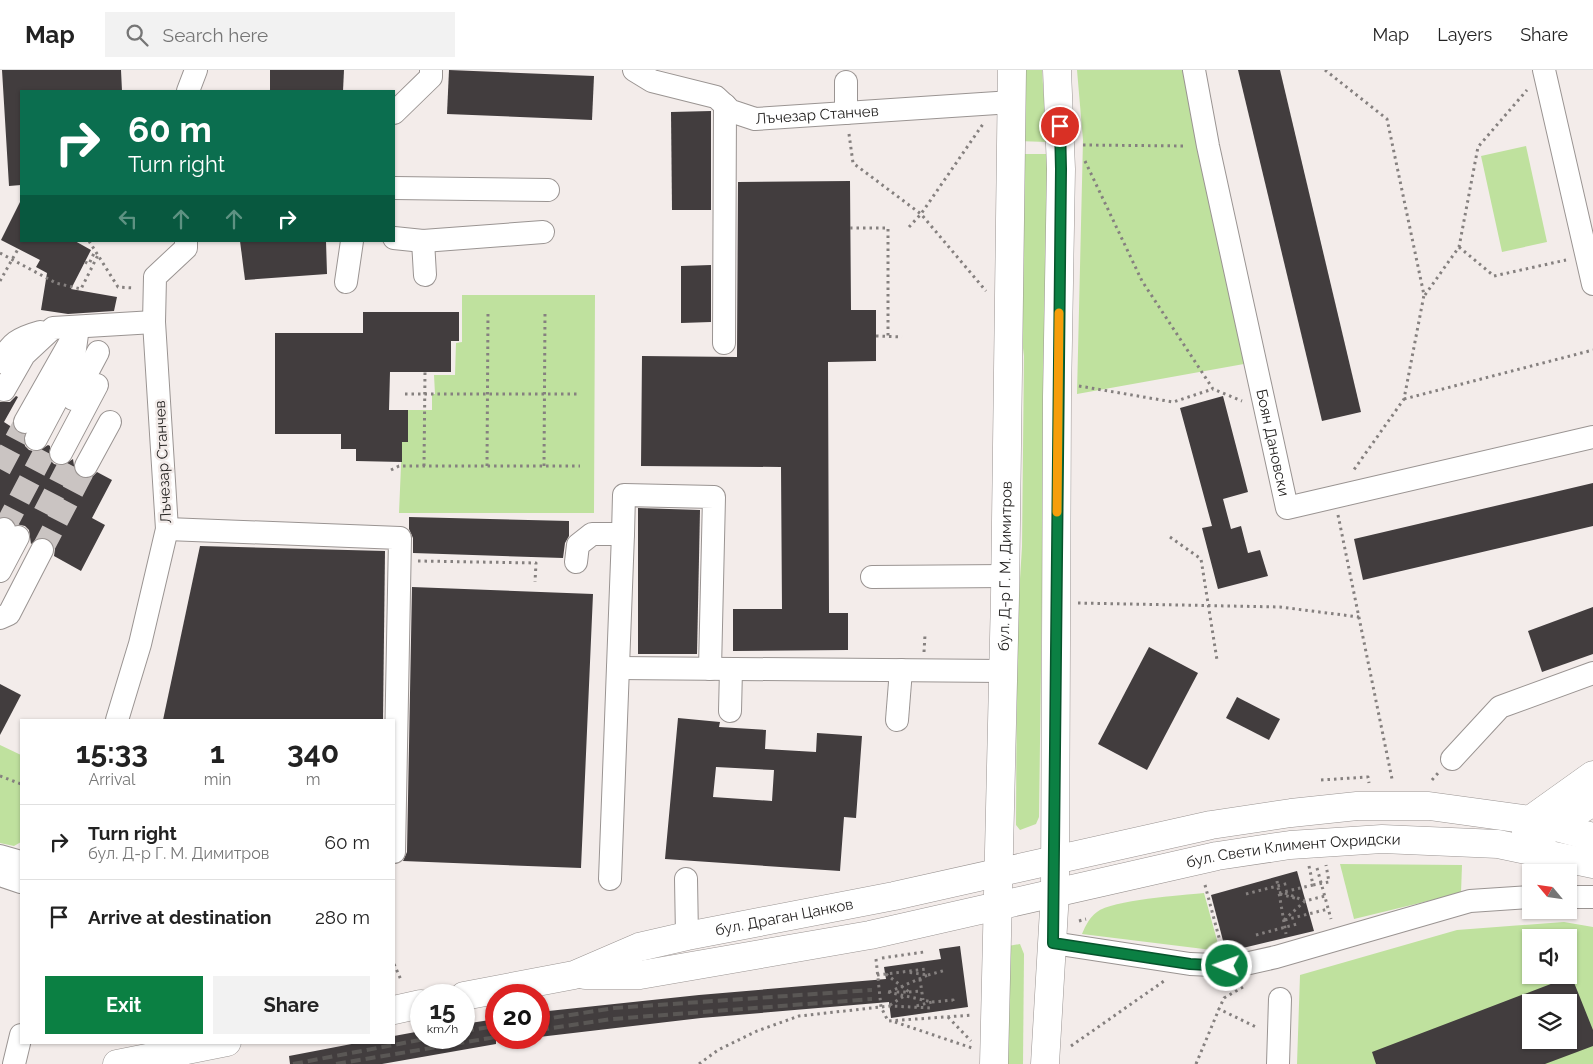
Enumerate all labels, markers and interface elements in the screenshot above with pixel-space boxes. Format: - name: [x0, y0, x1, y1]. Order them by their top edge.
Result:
- search box: [105, 12, 455, 57]
- text: Map: [25, 20, 75, 49]
- icon: search: [123, 21, 151, 49]
- text: Search here: [163, 24, 268, 46]
- text: Map: [1373, 24, 1409, 45]
- text: Layers: [1437, 24, 1492, 45]
- text: Share: [1520, 24, 1568, 45]
- street label: Лъчезар Станчев: [755, 102, 879, 128]
- pin: [1039, 105, 1081, 147]
- text: 60 m: [128, 109, 212, 150]
- icon: right: [45, 110, 110, 175]
- icon: arrive: [1046, 112, 1074, 140]
- text: Turn right: [128, 151, 225, 177]
- icon: left: [114, 205, 142, 233]
- icon: ahead: [167, 205, 195, 233]
- icon: ahead: [220, 205, 248, 233]
- icon: right: [273, 205, 301, 233]
- street label: Боян Дановски: [1252, 387, 1293, 498]
- street label: Лъчезар Станчев: [151, 400, 175, 524]
- street label: бул. Д-р Г. М. Димитров: [995, 481, 1016, 651]
- text: 15:33: [76, 735, 148, 770]
- text: 1: [210, 735, 225, 770]
- text: 340: [287, 735, 339, 770]
- text: Arrival: [88, 770, 135, 789]
- text: min: [204, 770, 231, 789]
- text: m: [306, 770, 320, 789]
- text: Turn right: [88, 822, 177, 844]
- icon: right: [45, 828, 73, 856]
- street label: бул. Свети Климент Охридски: [1184, 830, 1401, 872]
- text: 60 m: [325, 831, 370, 853]
- text: бул. Д-р Г. М. Димитров: [88, 844, 269, 863]
- north arrow: [1522, 864, 1578, 919]
- map controls: [1522, 864, 1577, 1049]
- street label: бул. Драган Цанков: [714, 895, 855, 939]
- icon: arrive: [45, 903, 73, 931]
- text: Arrive at destination: [88, 906, 272, 928]
- text: 280 m: [315, 906, 370, 928]
- button: sound: [1522, 929, 1577, 984]
- position arrow: [1200, 939, 1252, 991]
- button: Exit: [45, 976, 203, 1034]
- button: Share: [213, 976, 370, 1034]
- speed limit sign: 20: [485, 984, 550, 1049]
- button: layers: [1522, 994, 1577, 1049]
- text: 15: [429, 995, 456, 1025]
- text: km/h: [427, 1022, 458, 1036]

